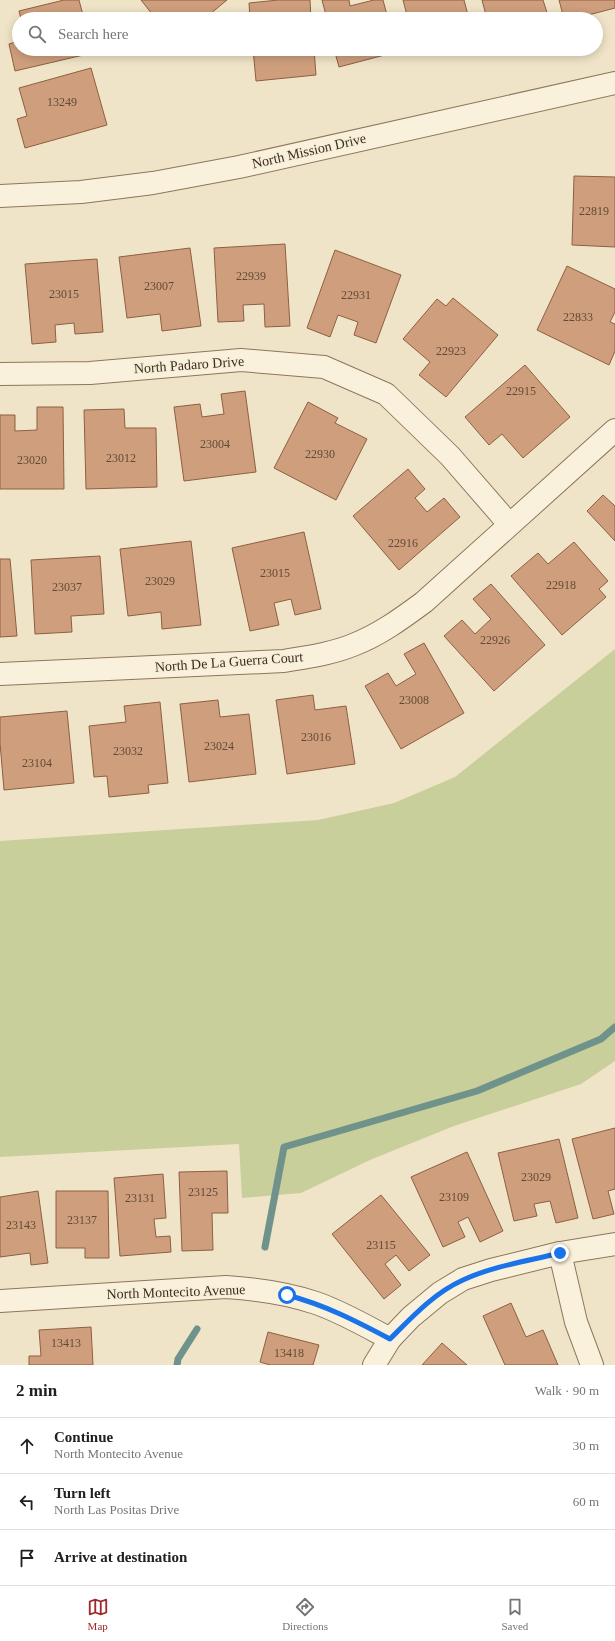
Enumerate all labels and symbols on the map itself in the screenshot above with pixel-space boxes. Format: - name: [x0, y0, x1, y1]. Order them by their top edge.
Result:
- house number: 13249: [47, 95, 77, 109]
- street label: North Mission Drive: [250, 131, 368, 171]
- house number: 22819: [579, 204, 609, 218]
- house number: 22939: [236, 269, 266, 283]
- house number: 23007: [144, 279, 174, 293]
- house number: 23015: [49, 287, 79, 301]
- house number: 22931: [341, 288, 371, 302]
- house number: 22833: [563, 310, 593, 324]
- house number: 22923: [436, 344, 466, 358]
- street label: North Padaro Drive: [133, 354, 245, 376]
- house number: 22915: [506, 384, 536, 398]
- house number: 23004: [200, 437, 230, 451]
- house number: 22930: [305, 447, 335, 461]
- house number: 23012: [106, 451, 136, 465]
- house number: 23020: [17, 453, 47, 467]
- house number: 22916: [388, 536, 418, 550]
- house number: 23015: [260, 566, 290, 580]
- house number: 23029: [145, 574, 175, 588]
- house number: 22918: [546, 578, 576, 592]
- house number: 23037: [52, 580, 82, 594]
- house number: 22926: [480, 633, 510, 647]
- street label: North De La Guerra Court: [154, 649, 304, 675]
- house number: 23008: [399, 693, 429, 707]
- house number: 23016: [301, 730, 331, 744]
- house number: 23024: [204, 739, 234, 753]
- house number: 23032: [113, 744, 143, 758]
- house number: 23104: [22, 756, 52, 770]
- house number: 23029: [521, 1170, 551, 1184]
- house number: 23125: [188, 1185, 218, 1199]
- house number: 23109: [439, 1190, 469, 1204]
- house number: 23131: [125, 1191, 155, 1205]
- house number: 23137: [67, 1213, 97, 1227]
- house number: 23143: [6, 1218, 36, 1232]
- house number: 23115: [366, 1238, 396, 1252]
- route end: [551, 1244, 569, 1262]
- street label: North Montecito Avenue: [106, 1282, 246, 1302]
- route start: [278, 1286, 296, 1304]
- house number: 13413: [51, 1336, 81, 1350]
- house number: 13418: [274, 1346, 304, 1360]

